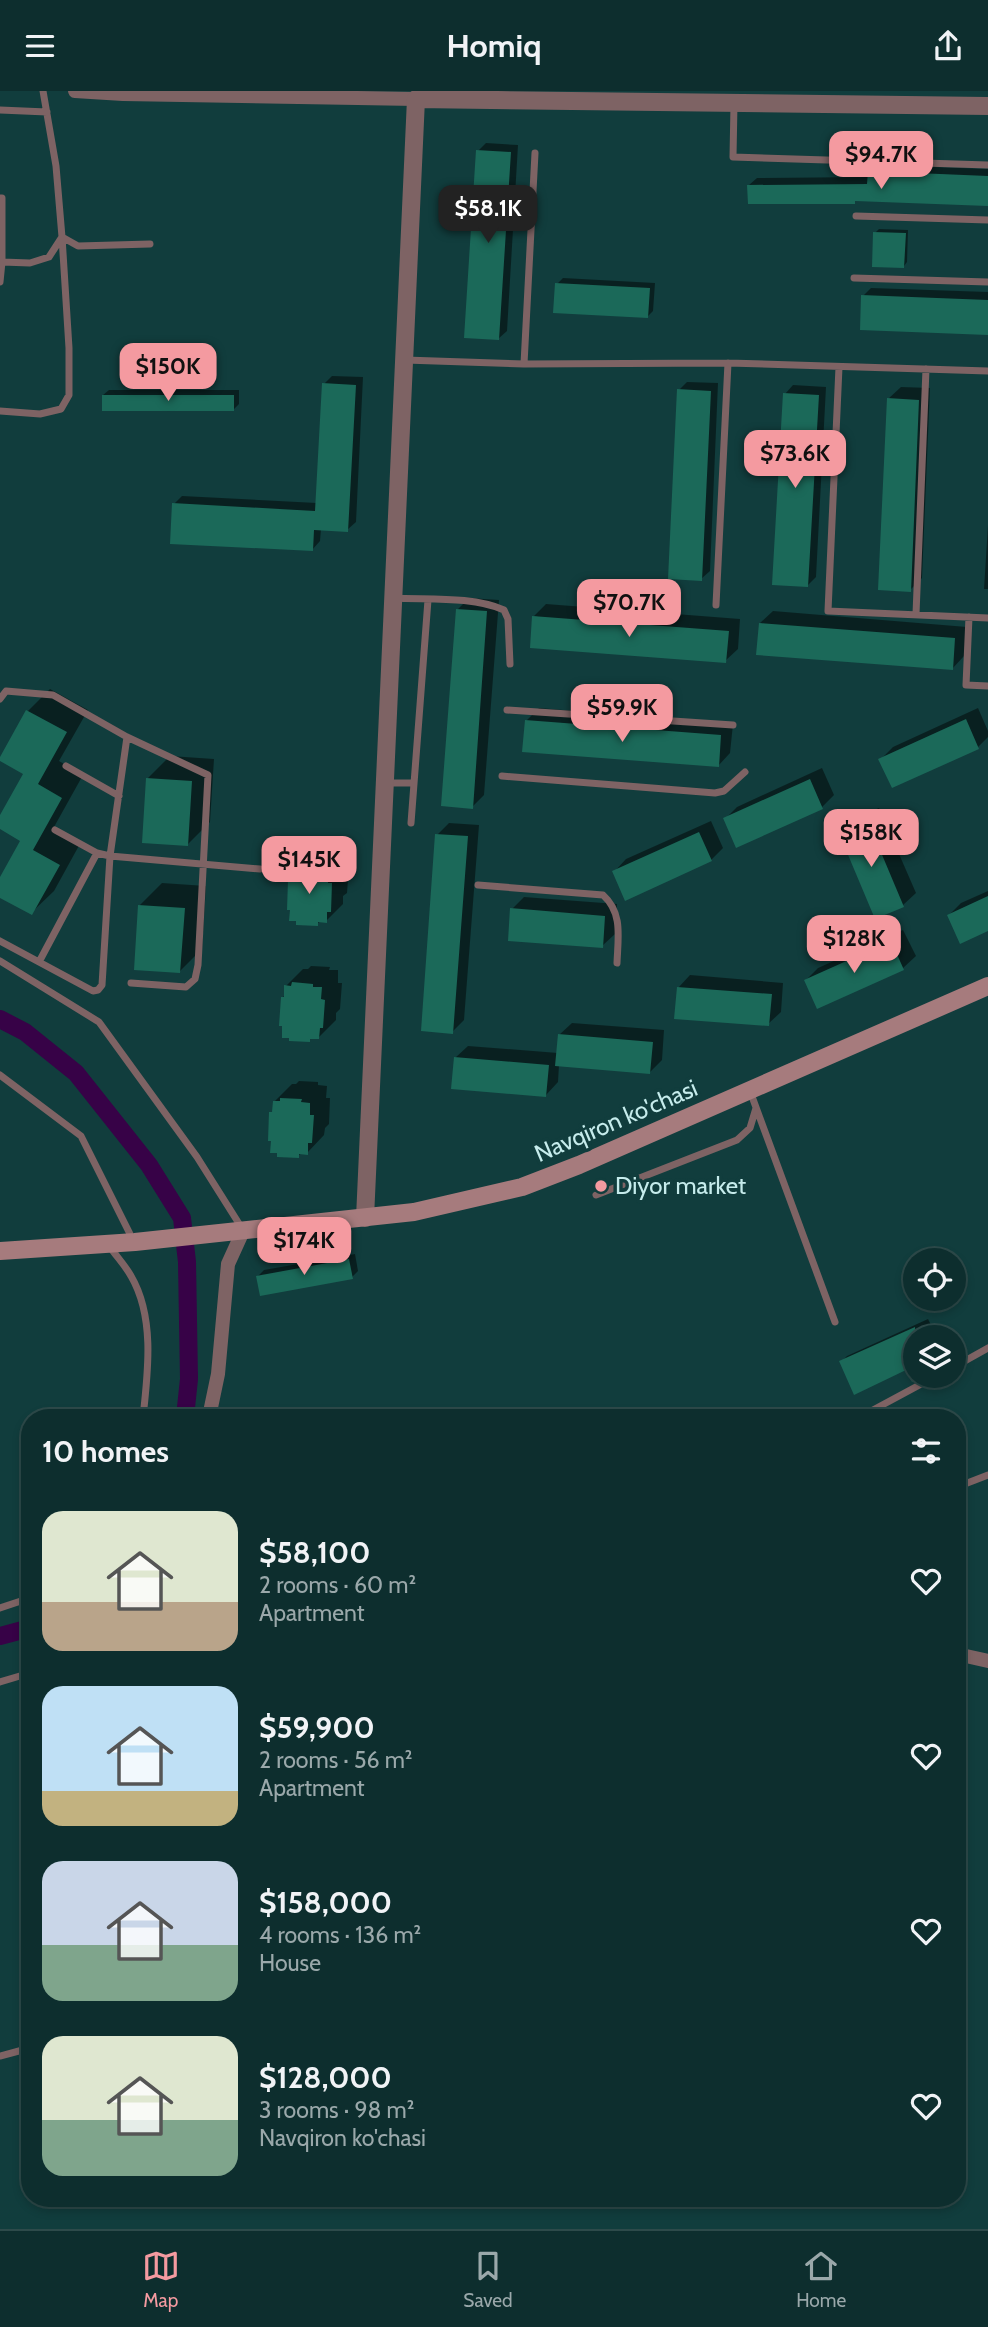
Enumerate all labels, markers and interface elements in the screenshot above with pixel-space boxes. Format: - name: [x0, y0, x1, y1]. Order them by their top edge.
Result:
- text: Homiq: [447, 26, 541, 65]
- icon: menu: [21, 27, 59, 65]
- icon: share: [929, 27, 967, 65]
- pin: $94.7K: [824, 132, 938, 191]
- text: $94.7K: [845, 140, 917, 168]
- pin: $58.1K: [431, 185, 545, 245]
- text: $58.1K: [454, 194, 522, 222]
- pin: $150K: [119, 343, 217, 403]
- text: $150K: [136, 352, 200, 380]
- pin: $73.6K: [738, 431, 852, 490]
- text: $73.6K: [760, 439, 830, 467]
- pin: $70.7K: [572, 580, 686, 639]
- text: $70.7K: [593, 588, 665, 616]
- pin: $59.9K: [565, 685, 679, 744]
- text: $59.9K: [587, 693, 657, 721]
- pin: $158K: [822, 809, 920, 869]
- text: $158K: [840, 818, 902, 846]
- pin: $145K: [260, 837, 358, 896]
- text: $145K: [278, 845, 340, 873]
- pin: $128K: [805, 915, 903, 975]
- text: $128K: [823, 924, 885, 952]
- street label: Navqiron ko'chasi: [530, 1073, 702, 1168]
- place label: Diyor market: [615, 1171, 746, 1200]
- marker: Diyor market: [593, 1178, 609, 1194]
- pin: $174K: [255, 1217, 353, 1277]
- text: $174K: [273, 1226, 335, 1254]
- map controls: [903, 1248, 966, 1388]
- button: locate: [903, 1248, 966, 1311]
- button: layers: [903, 1325, 966, 1388]
- icon: filters: [907, 1432, 945, 1470]
- text: 10 homes: [42, 1433, 169, 1470]
- text: $58,100: [259, 1534, 370, 1571]
- icon: home: [98, 1539, 182, 1623]
- icon: heart: [907, 1562, 945, 1600]
- text: 2 rooms · 60 m²: [259, 1571, 416, 1599]
- text: Apartment: [259, 1599, 364, 1627]
- text: $59,900: [259, 1709, 375, 1746]
- icon: home: [98, 1714, 182, 1798]
- icon: heart: [907, 1737, 945, 1775]
- text: 2 rooms · 56 m²: [259, 1746, 413, 1774]
- text: Apartment: [259, 1774, 364, 1802]
- text: $158,000: [259, 1884, 392, 1921]
- icon: home: [98, 1889, 182, 1973]
- icon: heart: [907, 1912, 945, 1950]
- text: 4 rooms · 136 m²: [259, 1921, 421, 1949]
- text: House: [259, 1949, 321, 1977]
- text: $128,000: [259, 2059, 392, 2096]
- icon: home: [98, 2064, 182, 2148]
- icon: heart: [907, 2087, 945, 2125]
- text: 3 rooms · 98 m²: [259, 2096, 414, 2124]
- text: Navqiron ko'chasi: [259, 2124, 426, 2152]
- tab: Map: [142, 2247, 180, 2312]
- tab: Saved: [463, 2247, 513, 2312]
- tab: Home: [796, 2247, 846, 2312]

